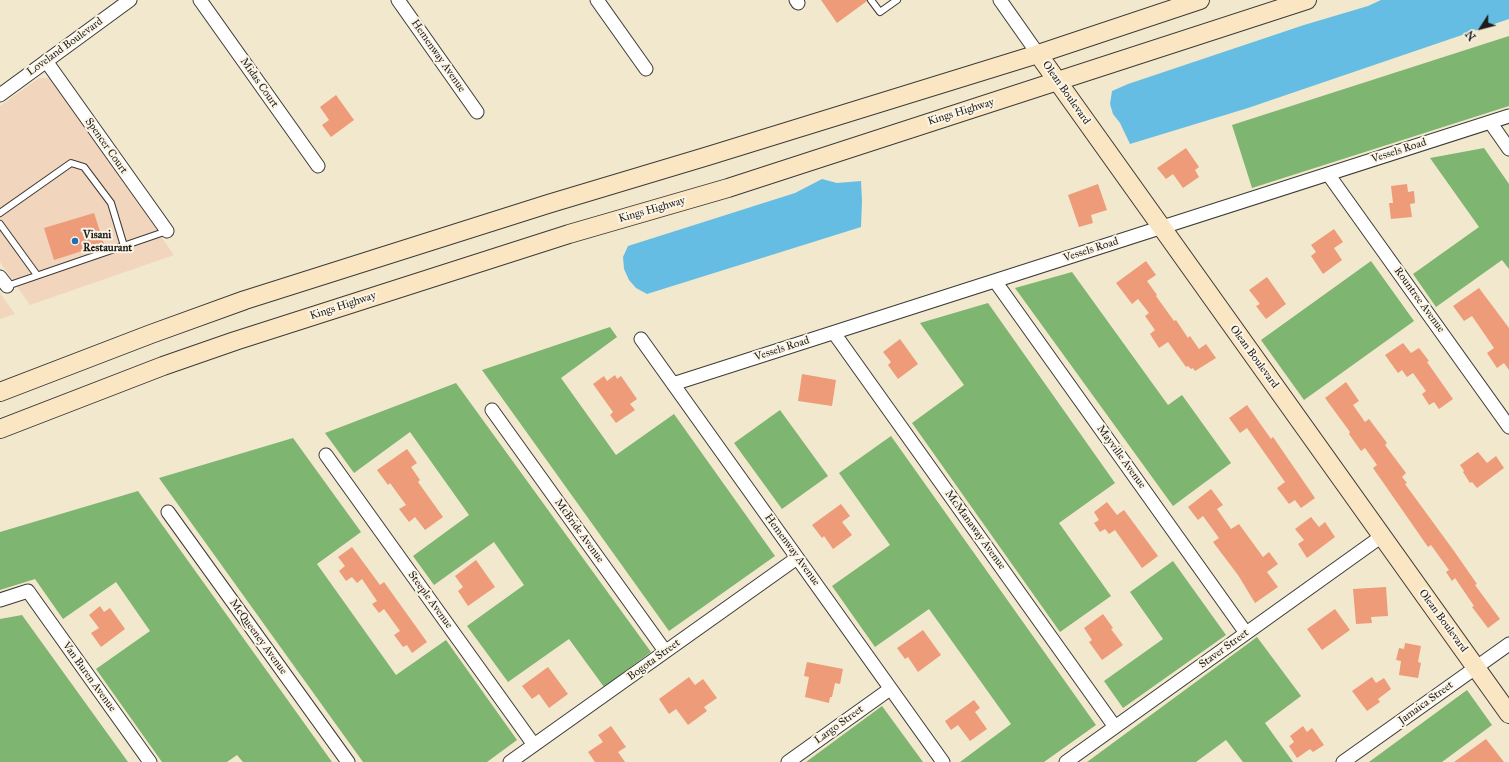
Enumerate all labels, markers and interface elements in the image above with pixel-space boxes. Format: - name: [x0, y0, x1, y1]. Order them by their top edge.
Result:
- north arrow: [1461, 8, 1501, 48]
- street label: Loveland Boulevard: [24, 15, 106, 79]
- street label: Hemenway Avenue: [408, 17, 468, 95]
- text: N: [1463, 28, 1479, 43]
- street label: Midas Court: [237, 56, 281, 110]
- street label: Olean Boulevard: [1039, 59, 1093, 127]
- street label: Kings Highway: [926, 96, 996, 128]
- street label: Spencer Court: [82, 116, 130, 176]
- street label: Vessels Road: [1370, 136, 1428, 166]
- street label: Kings Highway: [617, 194, 687, 226]
- place label: Visani Restaurant: [83, 228, 132, 254]
- street label: Vessels Road: [1062, 235, 1120, 265]
- marker: Visani Restaurant: [70, 236, 80, 246]
- street label: Rountree Avenue: [1391, 265, 1447, 335]
- street label: Kings Highway: [308, 289, 378, 323]
- street label: Olean Boulevard: [1227, 323, 1281, 391]
- street label: Vessels Road: [753, 334, 811, 364]
- street label: Mayville Avenue: [1094, 423, 1148, 491]
- street label: McManaway Avenue: [942, 488, 1008, 572]
- street label: McBride Avenue: [551, 497, 607, 565]
- street label: Hemenway Avenue: [761, 511, 823, 589]
- street label: Steeple Avenue: [405, 569, 455, 631]
- street label: Olean Boulevard: [1416, 587, 1470, 655]
- street label: McQueeney Avenue: [226, 597, 290, 677]
- street label: Staver Street: [1197, 627, 1251, 671]
- street label: Bogota Street: [625, 636, 683, 684]
- street label: Van Buren Avenue: [59, 640, 119, 714]
- street label: Jamaica Street: [1396, 679, 1456, 727]
- street label: Largo Street: [812, 703, 866, 747]

